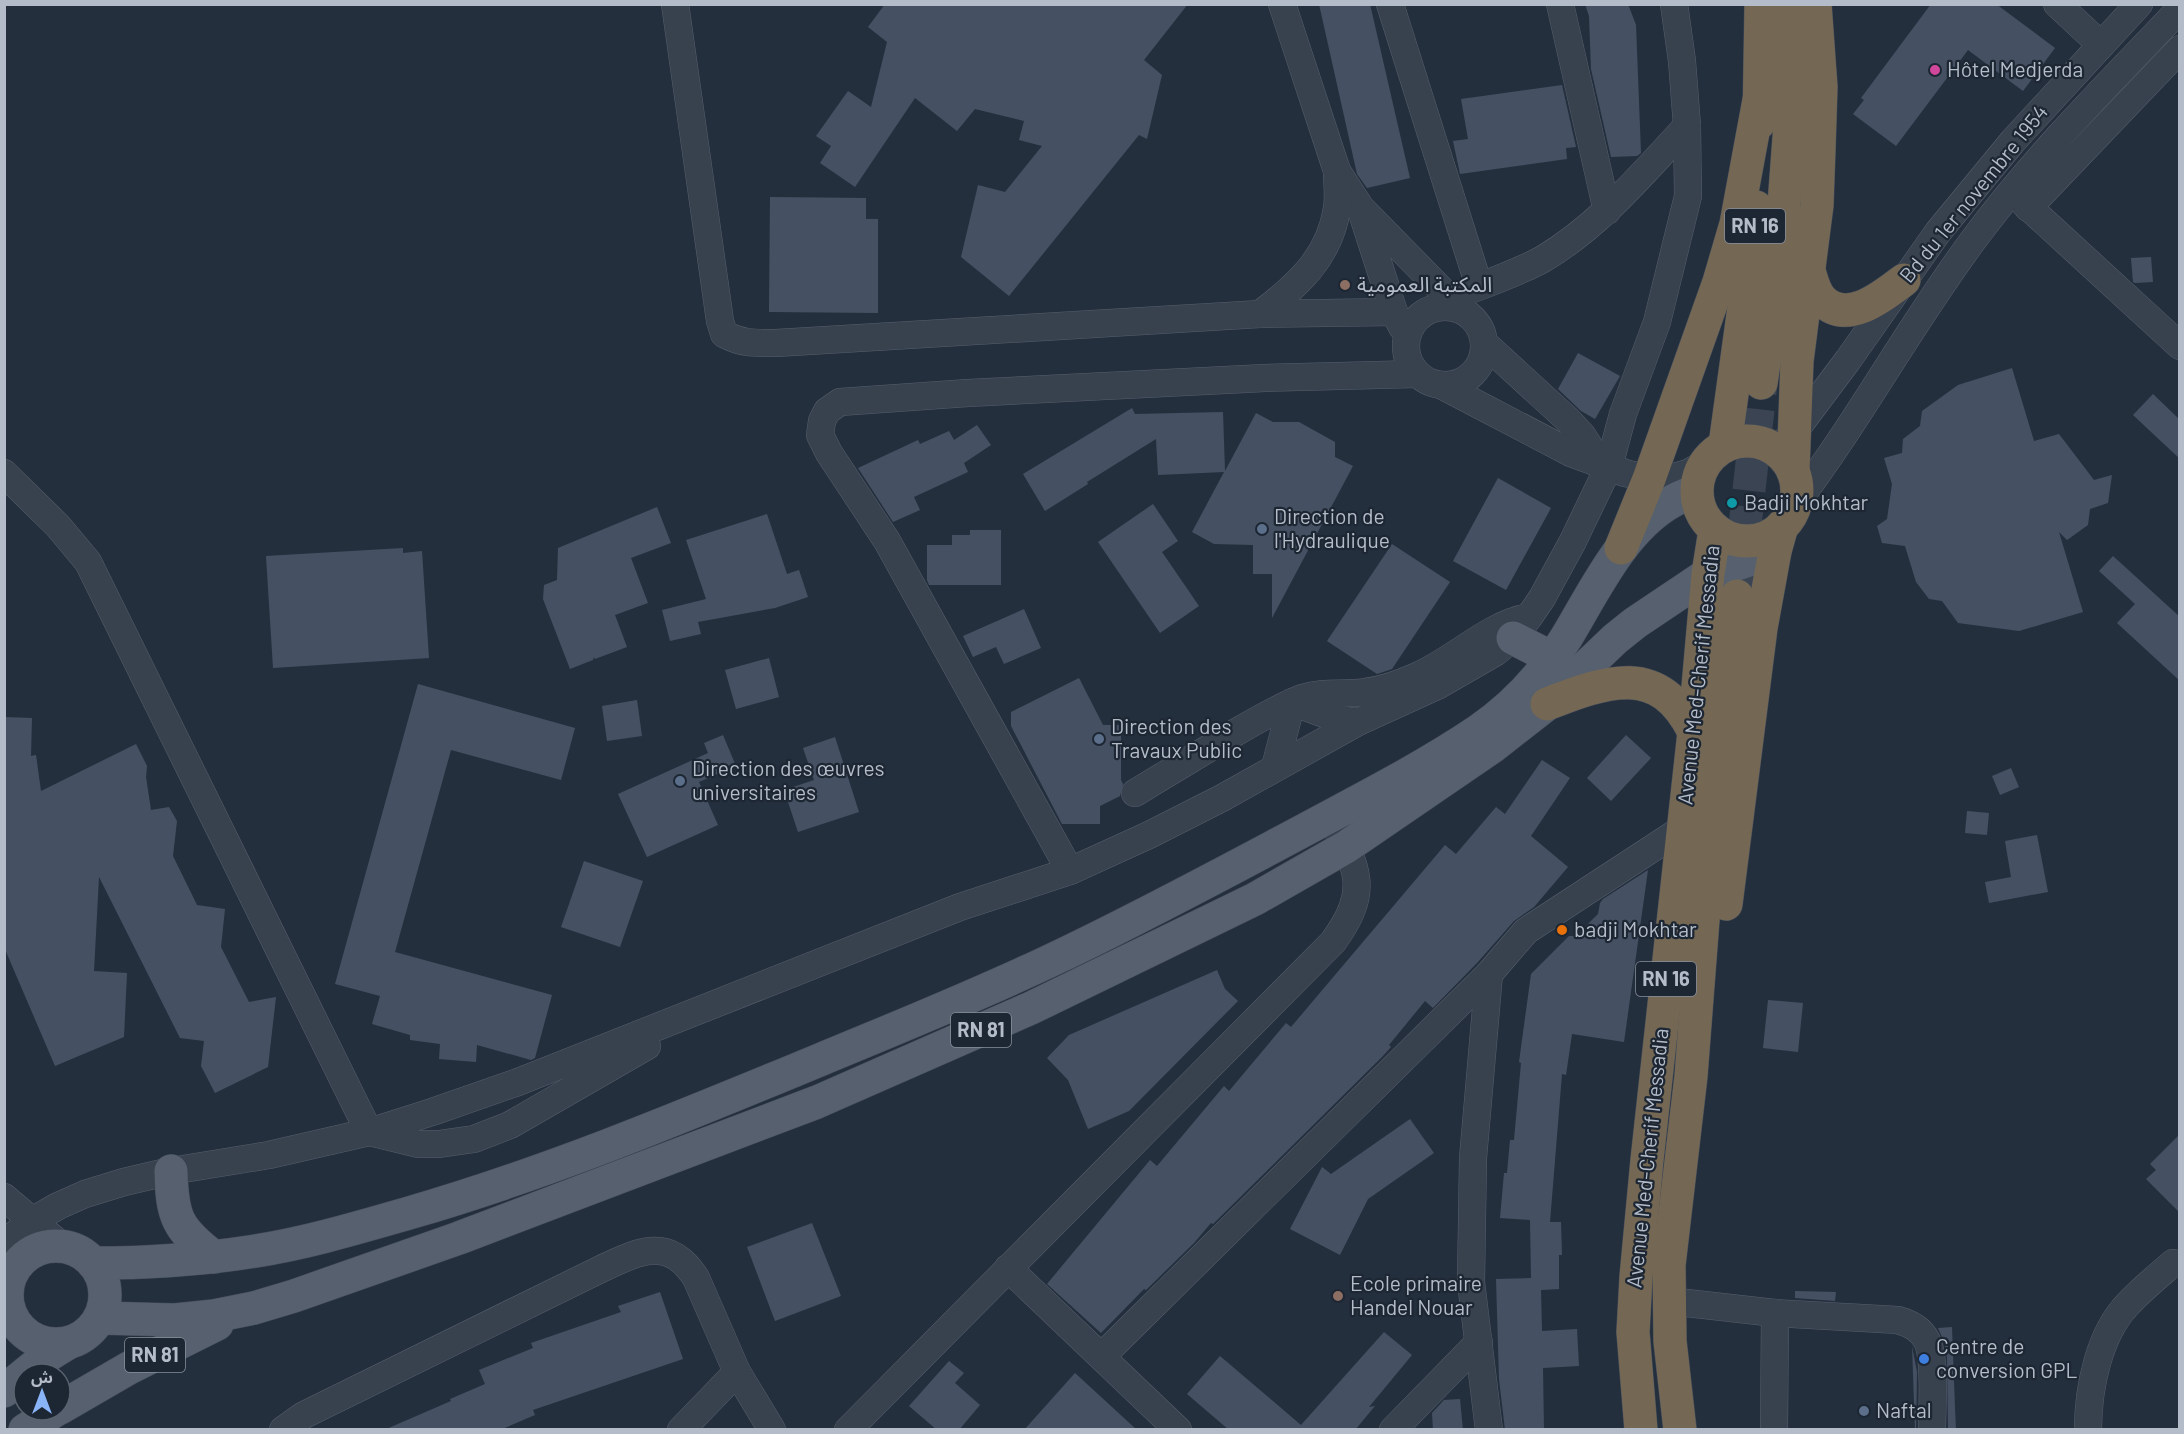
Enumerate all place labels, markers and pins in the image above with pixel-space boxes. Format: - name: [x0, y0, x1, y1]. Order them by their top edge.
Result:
- place label: Hôtel Medjerda: [1947, 56, 2083, 81]
- marker: Hôtel Medjerda: [1928, 63, 1942, 77]
- place label: المكتبة العمومية: [1357, 271, 1492, 297]
- marker: المكتبة العمومية: [1338, 278, 1352, 292]
- place label: Badji Mokhtar: [1744, 489, 1869, 514]
- marker: Badji Mokhtar: [1725, 496, 1739, 510]
- place label: Direction de l'Hydraulique: [1274, 503, 1390, 552]
- marker: Direction de l'Hydraulique: [1255, 522, 1269, 536]
- place label: Direction des Travaux Public: [1111, 713, 1242, 762]
- marker: Direction des Travaux Public: [1092, 732, 1106, 746]
- place label: Direction des œuvres universitaires: [692, 755, 885, 804]
- marker: Direction des œuvres universitaires: [673, 774, 687, 788]
- place label: badji Mokhtar: [1574, 916, 1697, 941]
- marker: badji Mokhtar: [1555, 923, 1569, 937]
- place label: Ecole primaire Handel Nouar: [1350, 1270, 1482, 1319]
- marker: Ecole primaire Handel Nouar: [1331, 1289, 1345, 1303]
- place label: Centre de conversion GPL: [1936, 1333, 2078, 1382]
- marker: Centre de conversion GPL: [1917, 1352, 1931, 1366]
- place label: Naftal: [1876, 1397, 1932, 1422]
- marker: Naftal: [1857, 1404, 1871, 1418]

